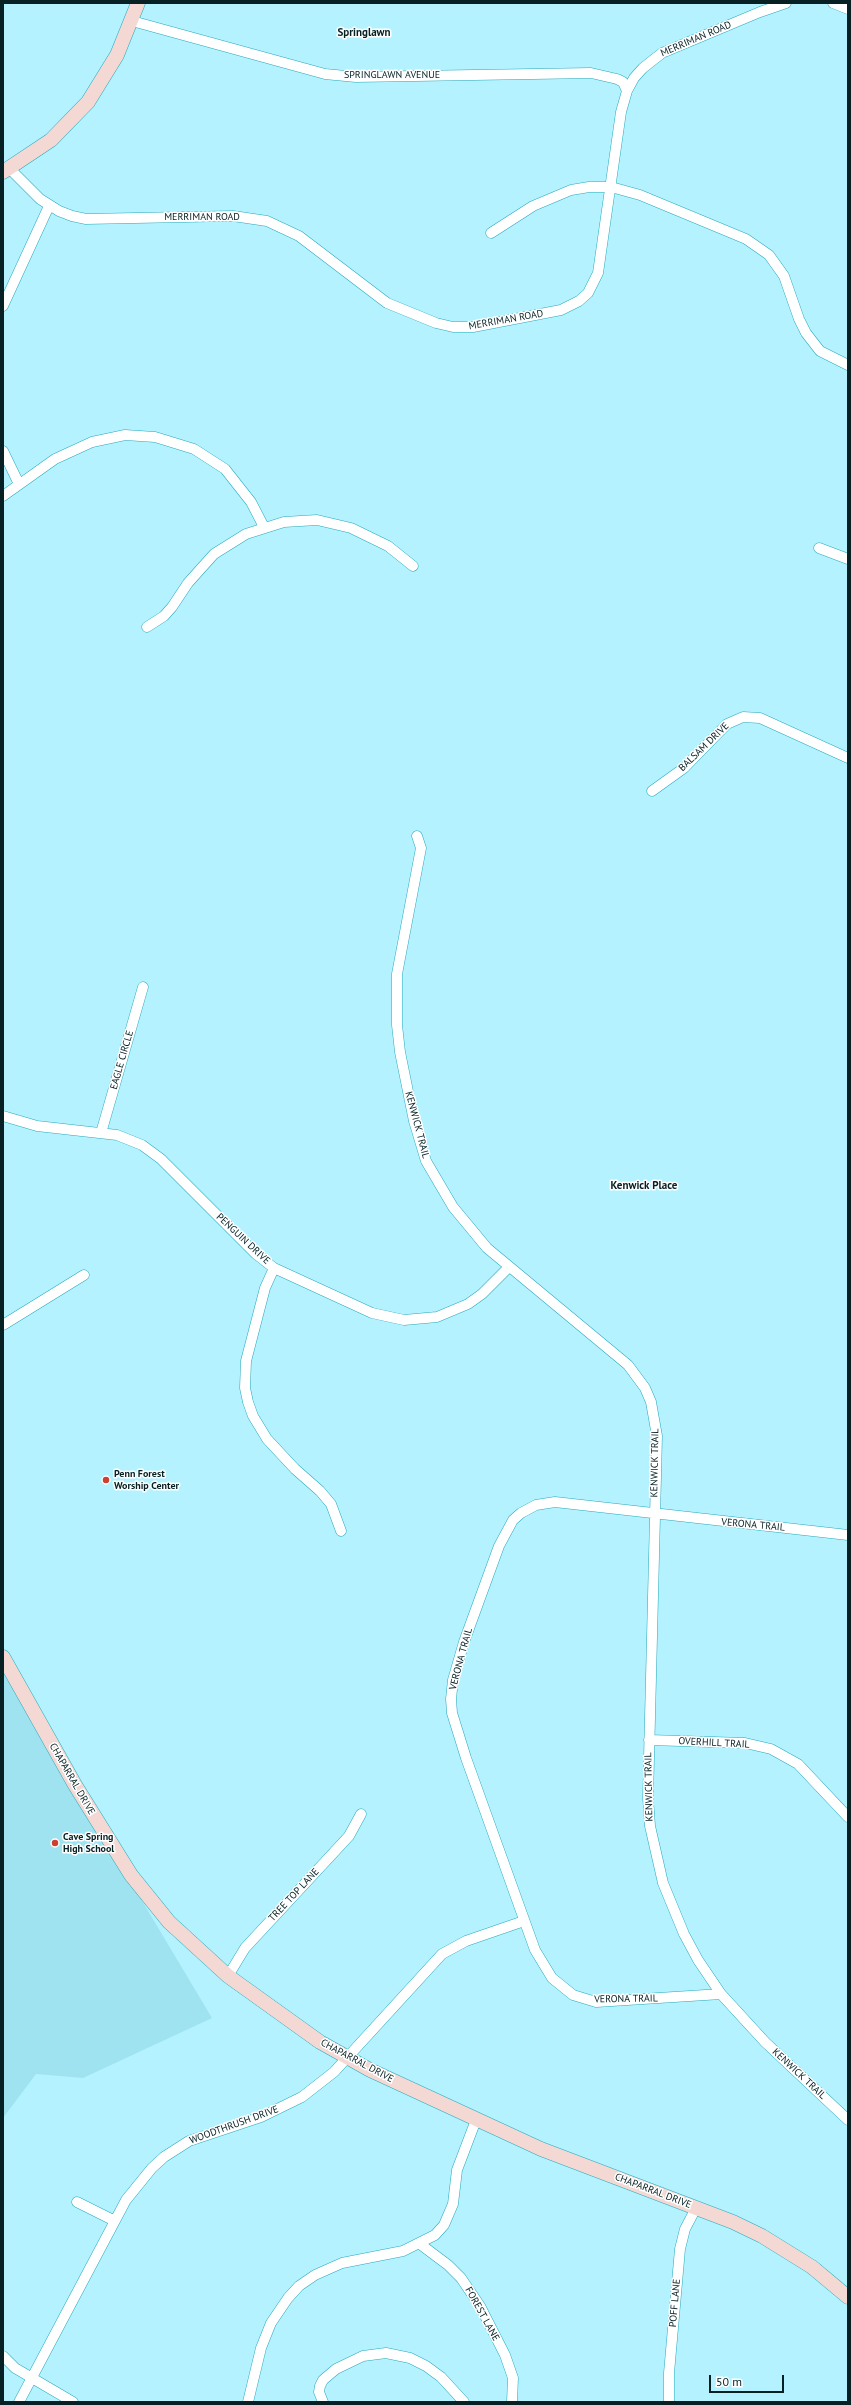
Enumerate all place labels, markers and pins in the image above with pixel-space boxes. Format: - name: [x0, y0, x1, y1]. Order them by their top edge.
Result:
- place label: Penn Forest Worship Center: [114, 1468, 179, 1492]
- marker: Penn Forest Worship Center: [101, 1475, 111, 1485]
- place label: Cave Spring High School: [63, 1831, 114, 1854]
- marker: Cave Spring High School: [50, 1838, 60, 1848]

